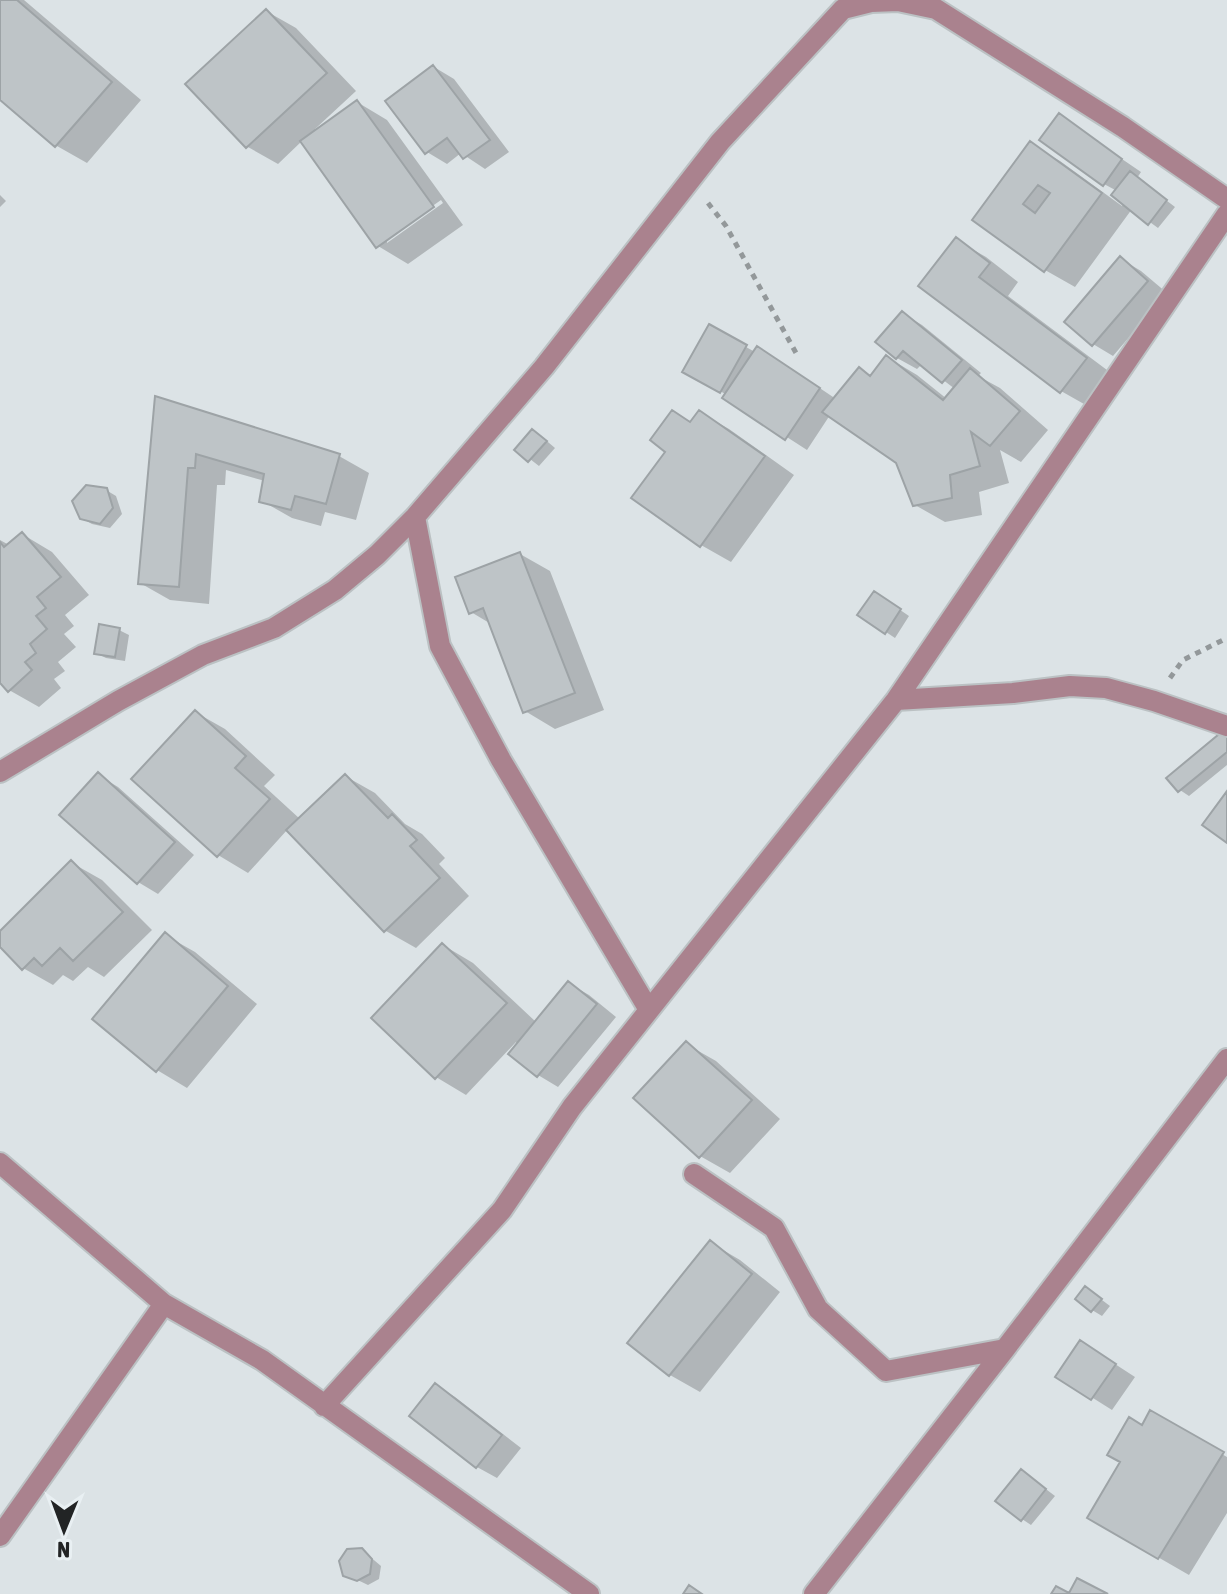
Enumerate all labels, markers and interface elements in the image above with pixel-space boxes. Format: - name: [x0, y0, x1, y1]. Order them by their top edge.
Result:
- north arrow: [24, 1490, 104, 1570]
- text: N: [57, 1537, 70, 1563]

